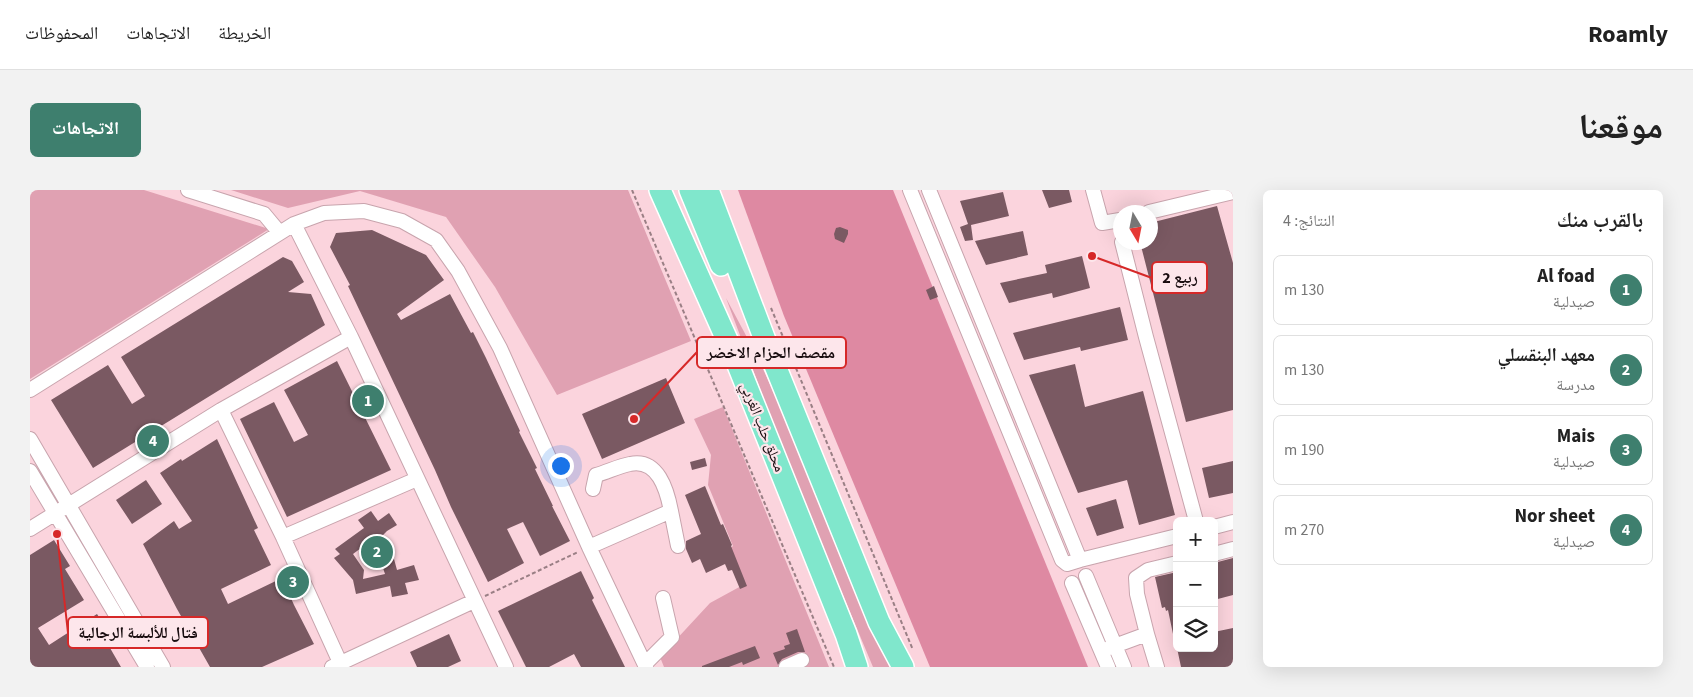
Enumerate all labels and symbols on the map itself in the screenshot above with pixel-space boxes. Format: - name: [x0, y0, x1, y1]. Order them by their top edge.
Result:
- north arrow: [1113, 205, 1158, 250]
- callout: ربيع 2: [1152, 262, 1207, 293]
- text: ربيع 2: [1162, 267, 1198, 289]
- callout: مقصف الحزام الاخضر: [697, 337, 846, 368]
- text: مقصف الحزام الاخضر: [706, 342, 835, 364]
- street label: محلق حلب الغربي: [734, 379, 790, 476]
- pin: 1: [352, 382, 384, 420]
- pin: 4: [137, 422, 169, 460]
- your location: [548, 453, 574, 479]
- pin: 2: [361, 533, 393, 571]
- pin: 3: [277, 563, 309, 601]
- callout: فتال للألبسة الرجالية: [68, 617, 208, 648]
- text: فتال للألبسة الرجالية: [78, 622, 198, 644]

